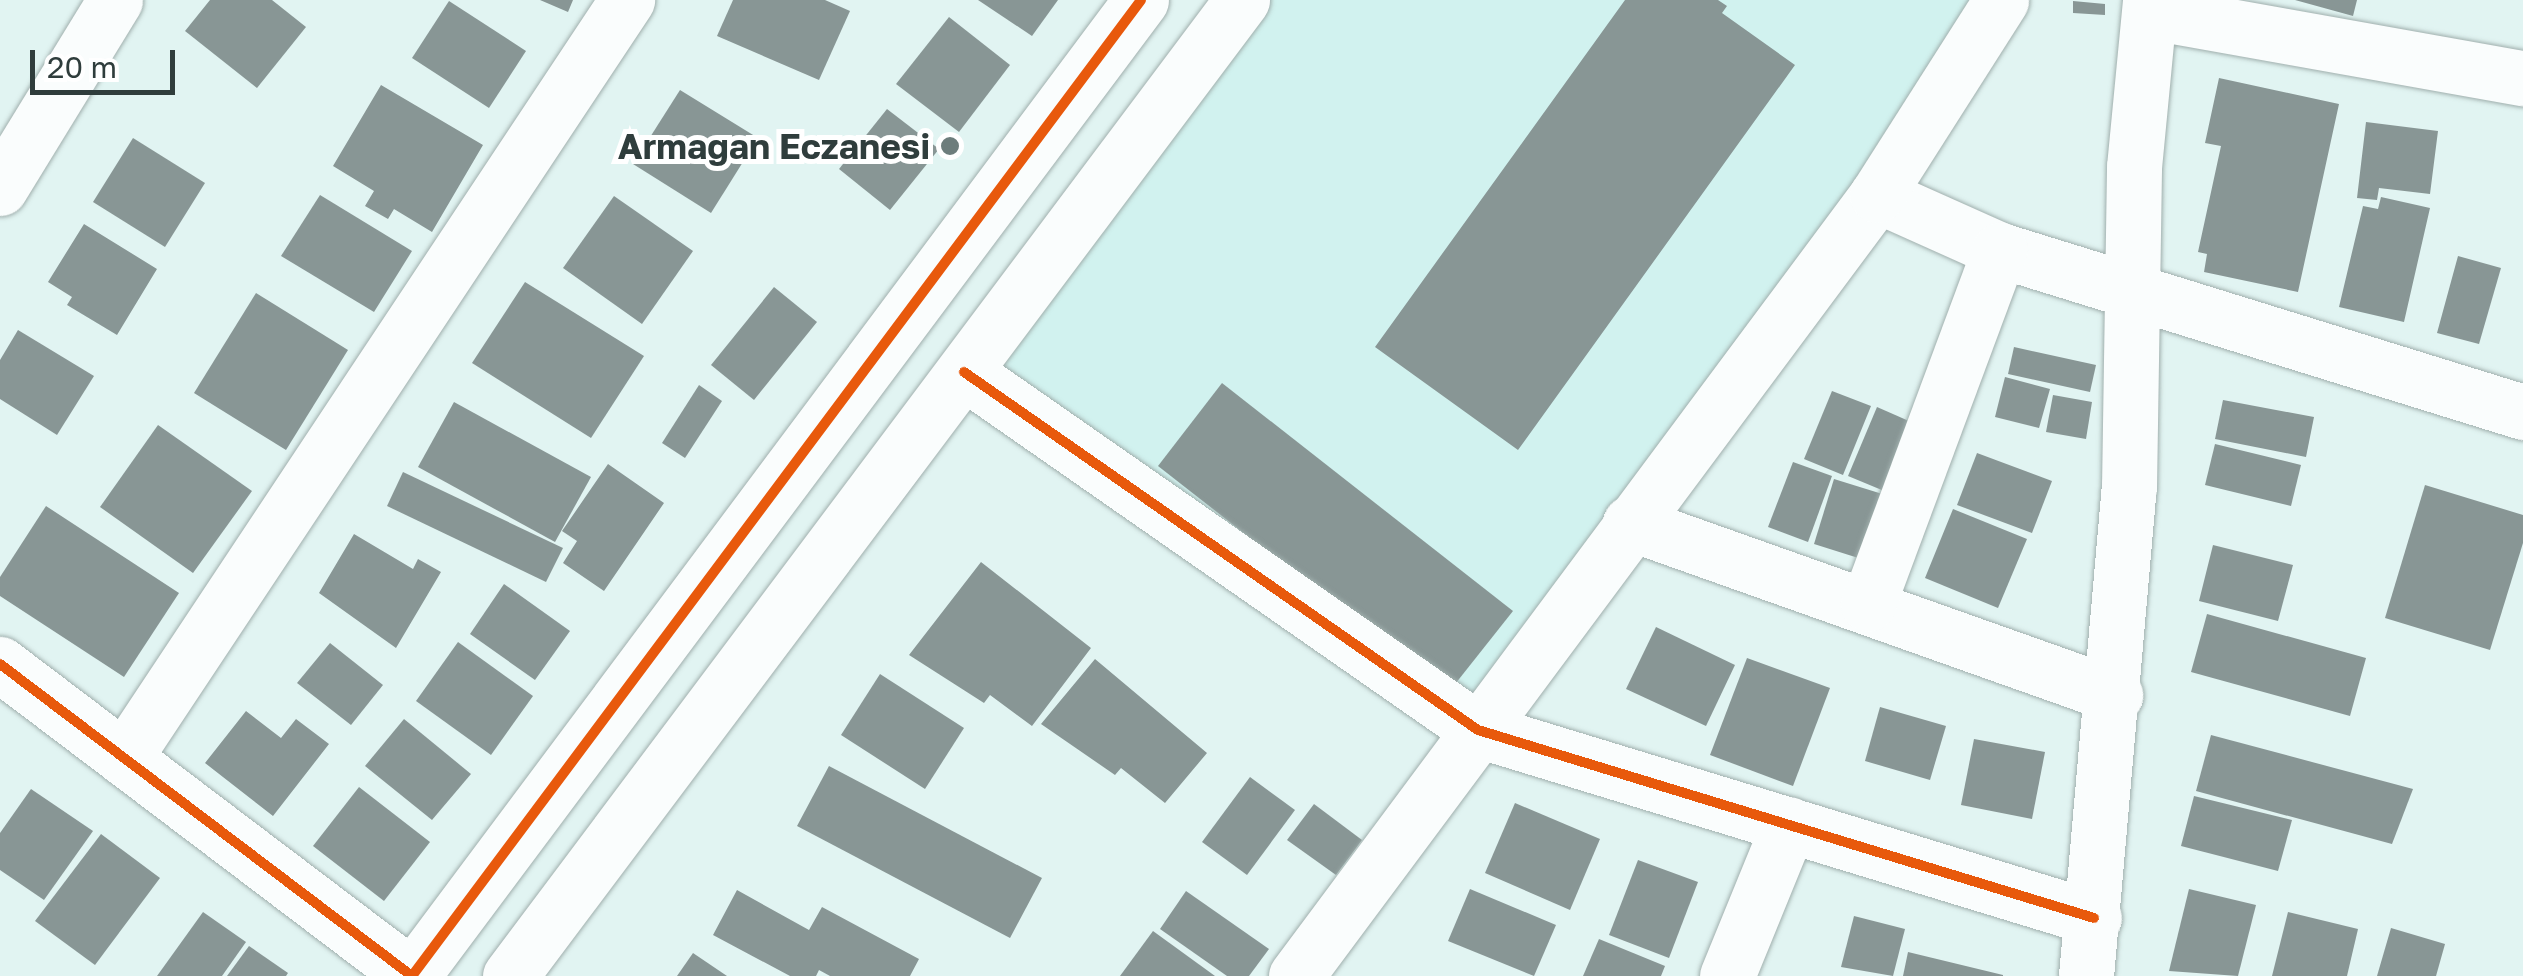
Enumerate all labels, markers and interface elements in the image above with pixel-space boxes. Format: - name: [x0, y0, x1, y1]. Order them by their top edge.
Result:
- scale bar: [35, 30, 180, 92]
- text: 20 m: [47, 49, 117, 85]
- place label: Armağan Eczanesi: [618, 125, 930, 167]
- marker: Armağan Eczanesi: [939, 135, 961, 157]

